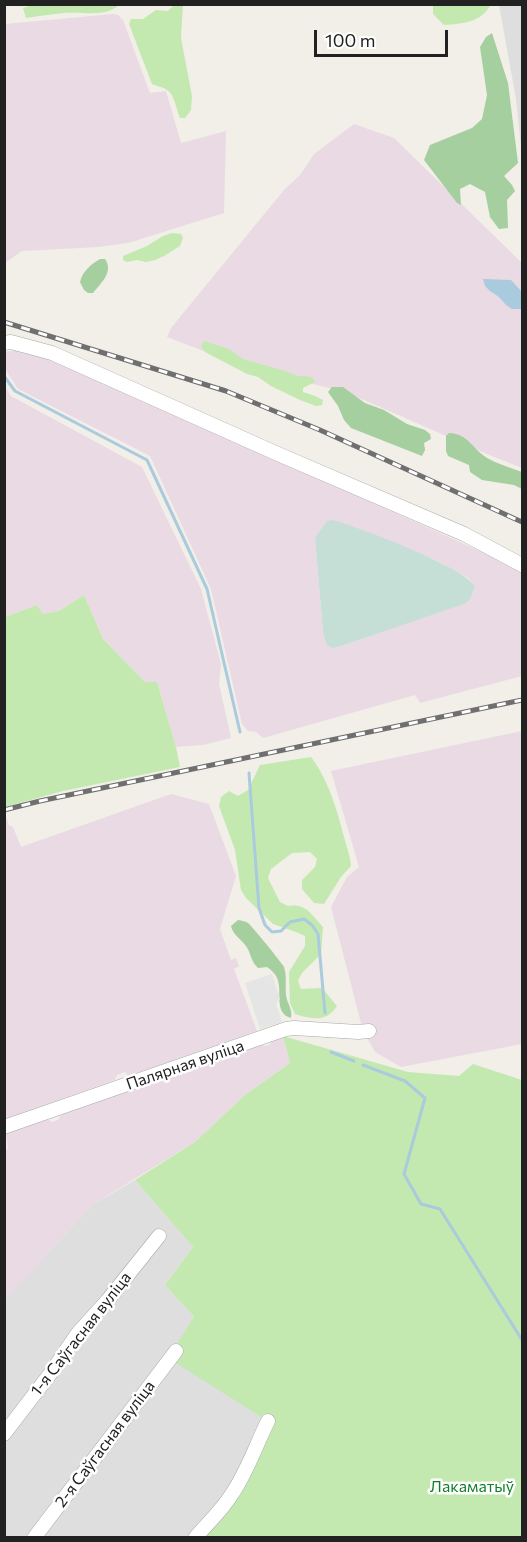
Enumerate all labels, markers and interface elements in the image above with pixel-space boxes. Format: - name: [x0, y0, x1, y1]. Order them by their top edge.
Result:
- scale bar: [317, 18, 450, 56]
- text: 100 m: [325, 29, 375, 51]
- street label: Палярная вуліца: [124, 1036, 246, 1094]
- street label: 1-я Саўгасная вуліца: [27, 1268, 135, 1400]
- street label: 2-я Саўгасная вуліца: [51, 1377, 159, 1511]
- park label: Лакаматыў: [430, 1477, 514, 1497]

